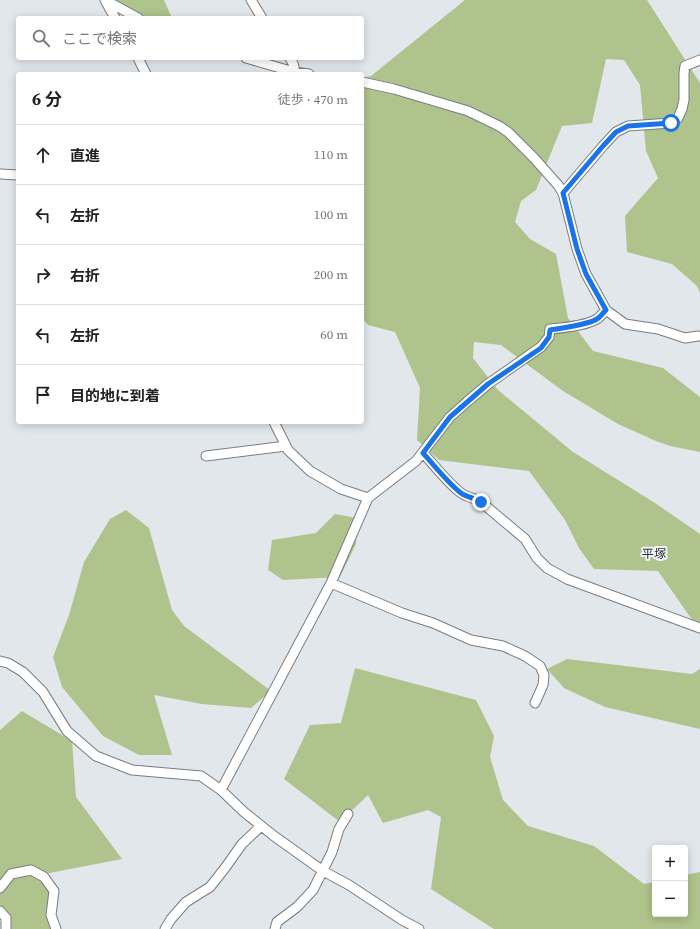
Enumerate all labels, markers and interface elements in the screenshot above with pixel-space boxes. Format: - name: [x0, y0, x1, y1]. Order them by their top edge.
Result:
- search box: [16, 16, 364, 60]
- icon: search: [30, 27, 52, 49]
- text: ここで検索: [62, 28, 137, 49]
- text: 6 分: [32, 87, 62, 111]
- text: 徒歩 · 470 m: [278, 91, 348, 108]
- route start: [662, 114, 680, 132]
- icon: ahead: [32, 144, 54, 166]
- text: 直進: [70, 145, 100, 166]
- text: 110 m: [314, 146, 348, 163]
- icon: left: [32, 204, 54, 226]
- text: 左折: [70, 205, 100, 226]
- text: 100 m: [314, 206, 348, 223]
- icon: right: [32, 264, 54, 286]
- text: 右折: [70, 265, 100, 286]
- text: 200 m: [314, 266, 348, 283]
- icon: left: [32, 324, 54, 346]
- text: 左折: [70, 325, 100, 346]
- text: 60 m: [320, 326, 348, 343]
- icon: arrive: [32, 384, 54, 406]
- text: 目的地に到着: [70, 385, 160, 406]
- route end: [472, 493, 490, 511]
- district label: 平塚: [642, 546, 666, 562]
- map controls: [652, 845, 688, 917]
- button: +: [652, 845, 688, 881]
- button: −: [652, 881, 688, 917]

